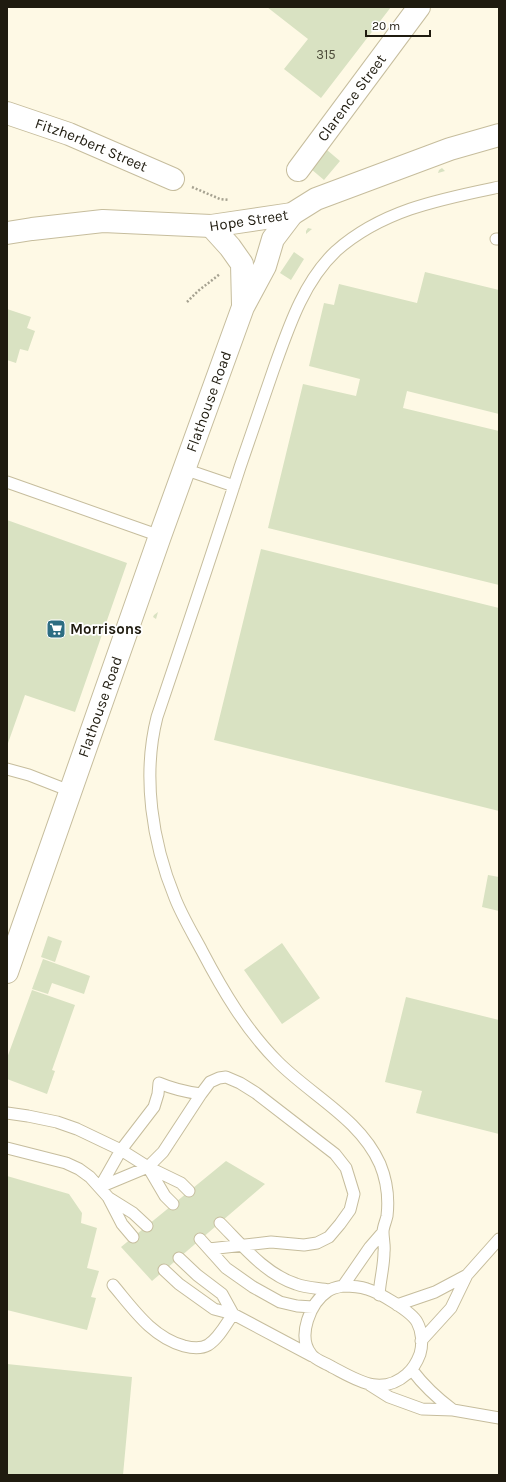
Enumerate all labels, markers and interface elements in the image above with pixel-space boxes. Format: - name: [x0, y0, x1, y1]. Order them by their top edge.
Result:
- scale bar: [366, 12, 430, 38]
- text: 20 m: [372, 19, 400, 33]
- house number: 315: [316, 47, 336, 62]
- street label: Clarence Street: [313, 50, 390, 145]
- street label: Fitzherbert Street: [33, 114, 150, 176]
- street label: Hope Street: [208, 206, 290, 235]
- street label: Flathouse Road: [182, 349, 235, 455]
- supermarket icon: Morrisons: [45, 618, 67, 640]
- place label: Morrisons: [70, 620, 142, 638]
- street label: Flathouse Road: [74, 654, 126, 760]

